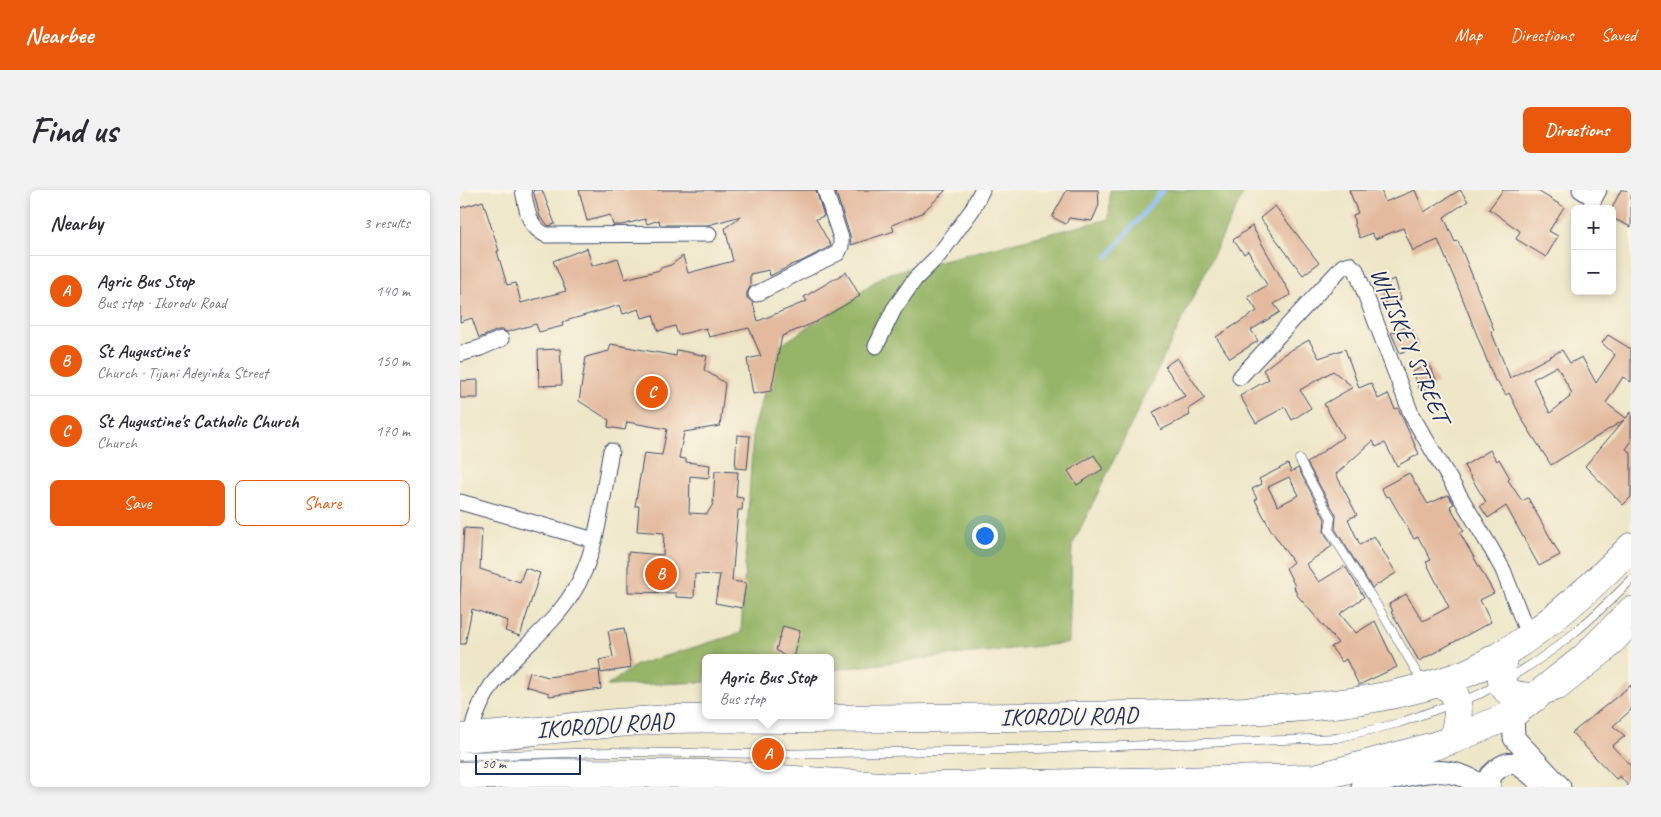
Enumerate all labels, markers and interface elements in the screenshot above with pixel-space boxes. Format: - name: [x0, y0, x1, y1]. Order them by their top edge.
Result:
- text: Nearbee: [25, 20, 93, 50]
- text: Map: [1455, 24, 1482, 46]
- text: Directions: [1510, 24, 1573, 46]
- text: Saved: [1601, 24, 1636, 46]
- button: Directions: [1523, 107, 1631, 153]
- text: Find us: [30, 108, 117, 153]
- map controls: [1571, 205, 1616, 295]
- button: +: [1571, 205, 1616, 250]
- text: Nearby: [50, 210, 103, 236]
- text: 3 results: [363, 213, 410, 233]
- button: −: [1571, 250, 1616, 295]
- street label: WHISKEY STREET: [1364, 263, 1458, 432]
- text: Agric Bus Stop: [97, 269, 194, 293]
- text: A: [62, 281, 70, 301]
- text: 140 m: [376, 281, 410, 301]
- text: Bus stop · Ikorodu Road: [97, 293, 226, 313]
- text: St Augustine's: [97, 339, 189, 363]
- text: B: [62, 351, 70, 371]
- text: 150 m: [376, 351, 410, 371]
- text: Church · Tijani Adeyinka Street: [97, 363, 268, 383]
- pin: C: [636, 373, 668, 411]
- text: St Augustine's Catholic Church: [97, 409, 299, 433]
- text: C: [62, 421, 70, 441]
- text: 170 m: [376, 421, 410, 441]
- text: Church: [97, 433, 137, 453]
- button: Save: [50, 480, 225, 526]
- button: Share: [235, 480, 410, 526]
- your location: [972, 523, 998, 549]
- pin: B: [645, 555, 677, 593]
- popup: [702, 654, 834, 719]
- text: Agric Bus Stop: [719, 665, 817, 689]
- text: Bus stop: [719, 689, 766, 709]
- street label: IKORODU ROAD: [1000, 700, 1140, 732]
- street label: IKORODU ROAD: [535, 705, 677, 745]
- pin: A: [752, 735, 784, 773]
- scale bar: [475, 752, 581, 775]
- text: 50 m: [482, 755, 506, 772]

